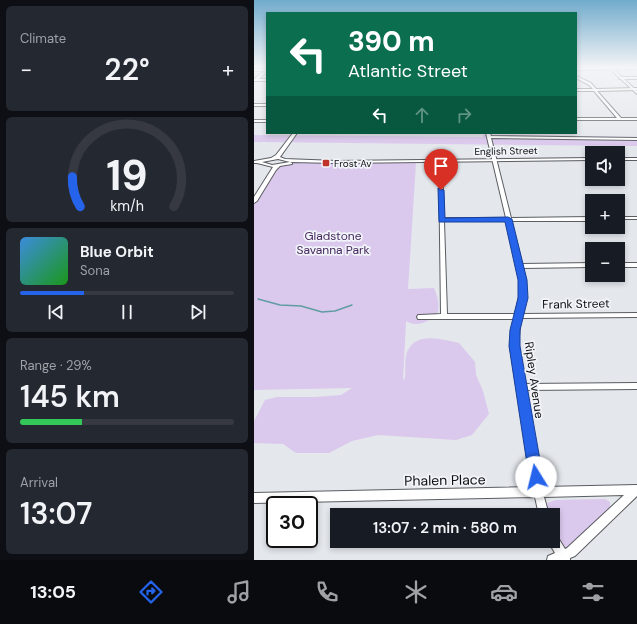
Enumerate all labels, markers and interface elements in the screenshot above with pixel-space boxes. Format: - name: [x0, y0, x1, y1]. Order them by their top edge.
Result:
- text: 390 m: [348, 23, 435, 60]
- icon: left: [282, 28, 334, 80]
- text: Climate: [20, 30, 66, 47]
- text: 22°: [104, 50, 150, 89]
- text: −: [20, 55, 32, 84]
- text: +: [222, 55, 234, 84]
- text: Atlantic Street: [348, 59, 468, 83]
- icon: left: [369, 104, 391, 126]
- icon: ahead: [411, 104, 433, 126]
- icon: right: [453, 104, 475, 126]
- street label: English Street: [474, 144, 538, 158]
- map controls: [585, 146, 625, 282]
- button: sound: [585, 146, 625, 186]
- text: 19: [106, 149, 148, 203]
- pin: [424, 149, 458, 190]
- icon: arrive: [430, 155, 452, 177]
- place label: Frost Av: [334, 157, 372, 170]
- marker: Frost Av: [321, 158, 331, 168]
- button: +: [585, 194, 625, 234]
- text: km/h: [110, 197, 144, 215]
- park label: Gladstone Savanna Park: [296, 228, 370, 258]
- text: Blue Orbit: [80, 242, 154, 262]
- button: −: [585, 242, 625, 282]
- text: Sona: [80, 262, 110, 279]
- street label: Frank Street: [542, 295, 610, 313]
- icon: previous: [45, 301, 67, 323]
- icon: pause: [116, 301, 138, 323]
- icon: next: [187, 301, 209, 323]
- street label: Ripley Avenue: [521, 341, 547, 420]
- text: Range · 29%: [20, 357, 92, 374]
- text: 145 km: [20, 377, 120, 416]
- position arrow: [515, 456, 557, 498]
- street label: Phalen Place: [404, 470, 486, 490]
- text: Arrival: [20, 474, 58, 491]
- text: 13:07: [20, 494, 92, 533]
- speed limit sign: 30: [266, 496, 318, 548]
- text: 13:07 · 2 min · 580 m: [373, 518, 517, 538]
- icon: directions: [137, 578, 165, 606]
- icon: music: [225, 578, 253, 606]
- icon: phone: [313, 578, 341, 606]
- icon: climate: [402, 578, 430, 606]
- icon: car: [490, 578, 518, 606]
- icon: filters: [579, 578, 607, 606]
- text: 13:05: [30, 580, 76, 604]

